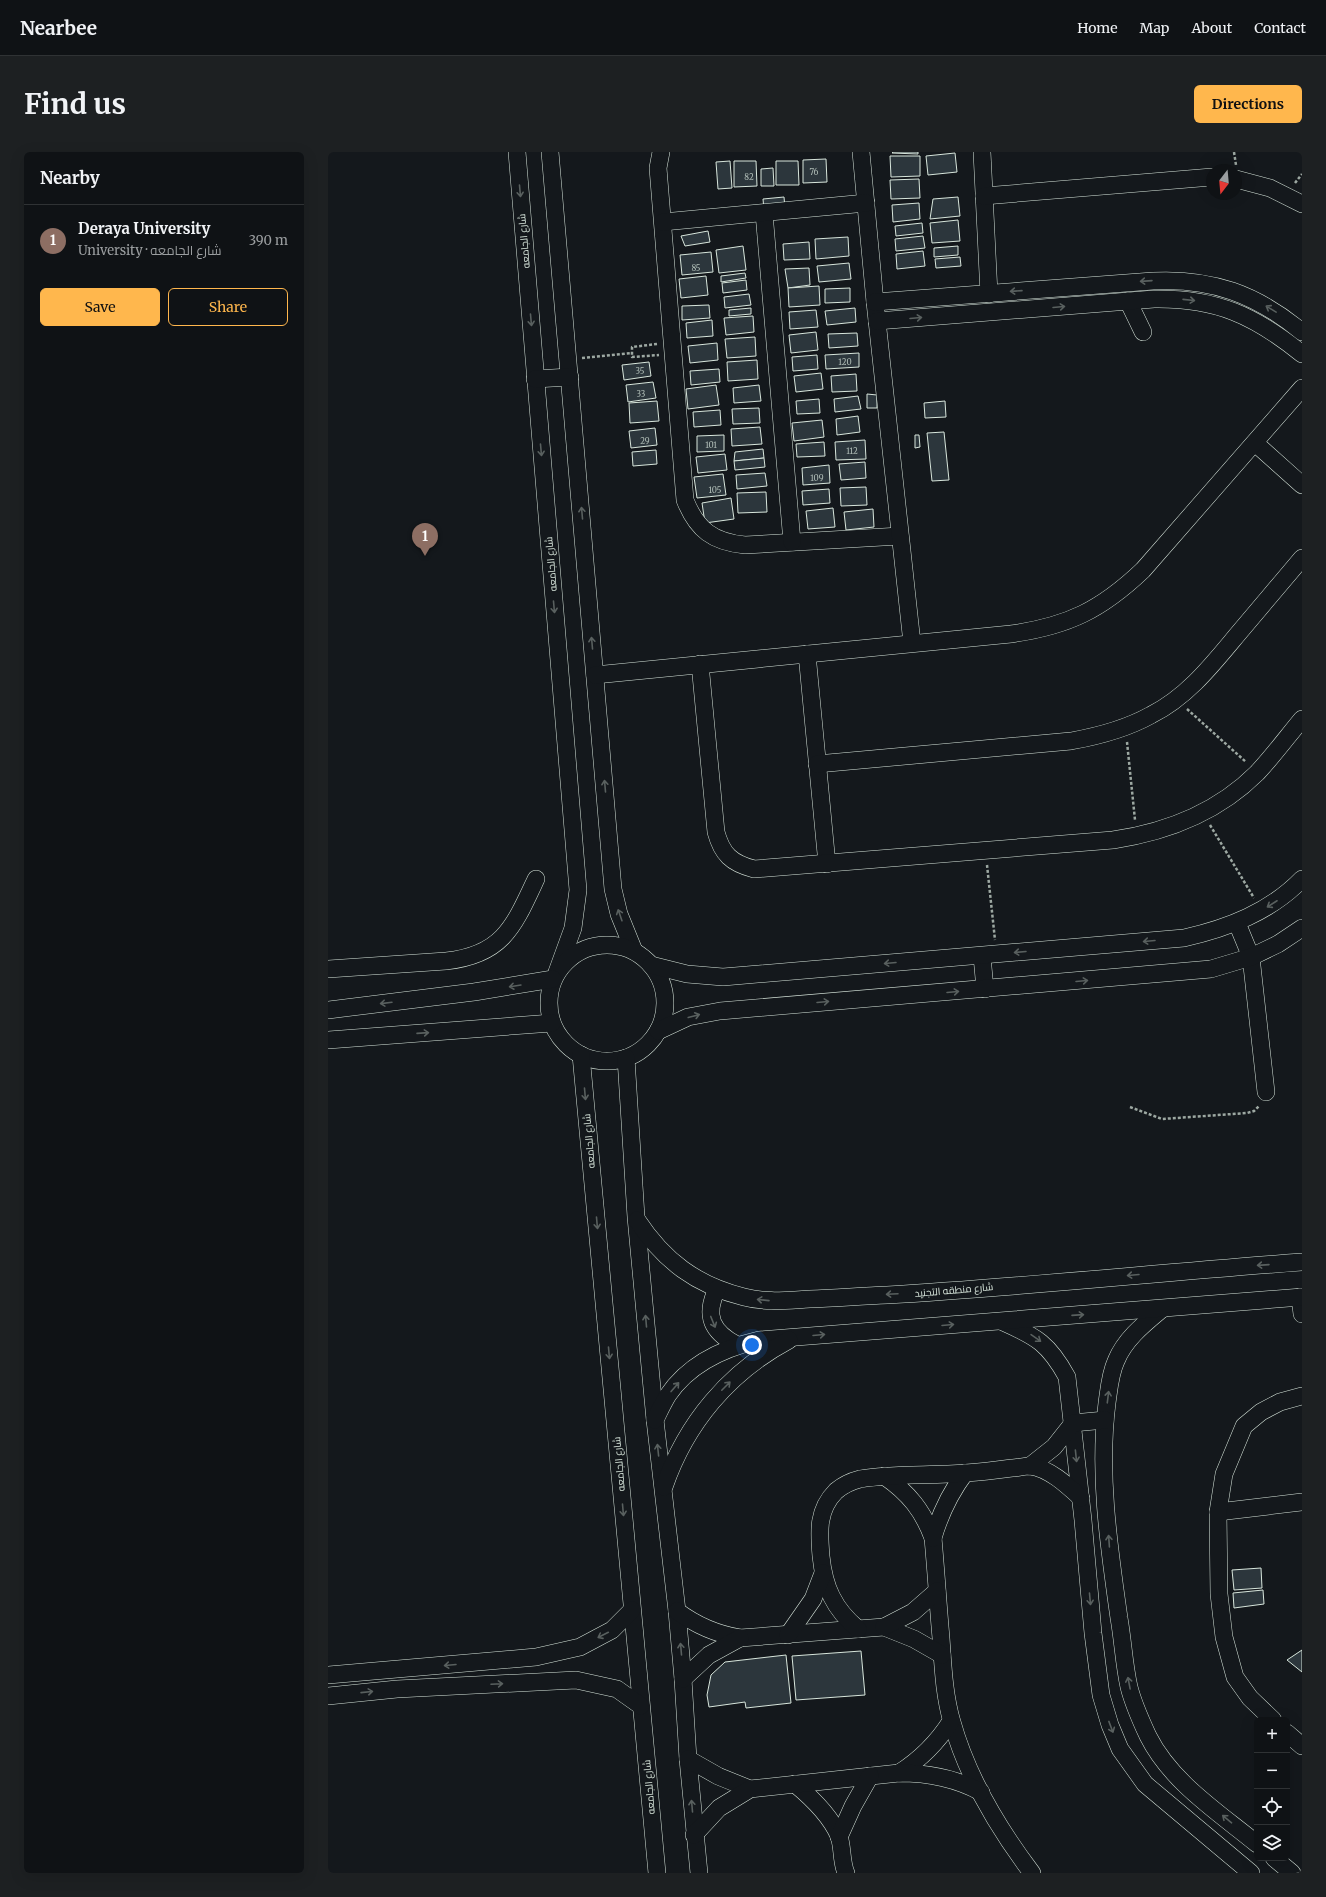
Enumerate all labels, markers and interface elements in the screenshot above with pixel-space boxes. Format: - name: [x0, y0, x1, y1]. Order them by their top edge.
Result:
- text: Nearbee: [20, 16, 97, 40]
- text: Home: [1077, 19, 1118, 37]
- text: Map: [1140, 19, 1169, 37]
- text: About: [1191, 19, 1232, 37]
- text: Contact: [1254, 19, 1306, 37]
- button: Directions: [1194, 85, 1302, 123]
- text: Find us: [24, 86, 126, 122]
- north arrow: [1206, 164, 1242, 200]
- text: Nearby: [40, 167, 100, 189]
- house number: 76: [810, 167, 819, 177]
- house number: 82: [744, 172, 754, 182]
- one-way arrow: [516, 184, 523, 197]
- street label: شارع الجامعه: [515, 213, 533, 269]
- text: Deraya University: [78, 219, 210, 238]
- text: 1: [50, 232, 56, 249]
- text: 390 m: [249, 232, 288, 249]
- text: University · شارع الجامعه: [78, 242, 222, 259]
- house number: 85: [691, 263, 701, 273]
- one-way arrow: [1140, 278, 1153, 285]
- button: Save: [40, 288, 160, 326]
- button: Share: [168, 288, 288, 326]
- one-way arrow: [1010, 288, 1023, 295]
- one-way arrow: [1182, 296, 1195, 304]
- one-way arrow: [1052, 303, 1065, 310]
- one-way arrow: [1265, 304, 1277, 312]
- one-way arrow: [527, 313, 534, 326]
- one-way arrow: [909, 315, 922, 322]
- house number: 120: [838, 357, 852, 367]
- house number: 35: [636, 366, 645, 376]
- house number: 33: [637, 389, 646, 399]
- house number: 29: [640, 436, 650, 446]
- house number: 101: [705, 440, 717, 450]
- one-way arrow: [538, 443, 545, 456]
- house number: 112: [846, 446, 858, 456]
- house number: 109: [810, 473, 824, 483]
- house number: 105: [709, 485, 722, 495]
- one-way arrow: [578, 507, 585, 520]
- pin: 1: [412, 523, 438, 556]
- street label: شارع الجامعه: [542, 536, 560, 592]
- one-way arrow: [551, 600, 558, 613]
- one-way arrow: [589, 637, 596, 650]
- one-way arrow: [601, 780, 608, 793]
- one-way arrow: [1266, 900, 1278, 908]
- one-way arrow: [616, 909, 623, 922]
- one-way arrow: [1143, 938, 1156, 945]
- one-way arrow: [1014, 949, 1027, 956]
- one-way arrow: [884, 960, 897, 967]
- one-way arrow: [1075, 978, 1088, 985]
- one-way arrow: [509, 982, 522, 990]
- one-way arrow: [946, 988, 959, 995]
- one-way arrow: [380, 999, 393, 1007]
- one-way arrow: [816, 999, 829, 1006]
- one-way arrow: [687, 1012, 700, 1019]
- one-way arrow: [416, 1029, 429, 1037]
- one-way arrow: [581, 1087, 589, 1100]
- street label: شارع الجامعه: [580, 1113, 598, 1169]
- one-way arrow: [593, 1217, 600, 1230]
- one-way arrow: [1257, 1261, 1270, 1268]
- one-way arrow: [1127, 1271, 1140, 1278]
- street label: شارع منطقه التجنيد: [914, 1280, 994, 1300]
- one-way arrow: [886, 1291, 899, 1298]
- one-way arrow: [757, 1296, 770, 1303]
- one-way arrow: [1071, 1312, 1084, 1319]
- one-way arrow: [642, 1315, 649, 1328]
- one-way arrow: [710, 1315, 718, 1327]
- one-way arrow: [941, 1321, 954, 1329]
- one-way arrow: [812, 1332, 825, 1339]
- one-way arrow: [1030, 1334, 1041, 1342]
- your location: [742, 1335, 762, 1355]
- one-way arrow: [605, 1346, 612, 1359]
- one-way arrow: [721, 1381, 731, 1391]
- one-way arrow: [671, 1382, 680, 1392]
- one-way arrow: [1104, 1391, 1112, 1404]
- street label: شارع الجامعه: [610, 1436, 628, 1492]
- one-way arrow: [655, 1444, 662, 1457]
- one-way arrow: [1072, 1449, 1080, 1462]
- one-way arrow: [620, 1503, 627, 1516]
- one-way arrow: [1105, 1535, 1112, 1548]
- one-way arrow: [1086, 1592, 1094, 1605]
- one-way arrow: [597, 1632, 609, 1639]
- one-way arrow: [677, 1643, 684, 1656]
- one-way arrow: [444, 1661, 457, 1668]
- one-way arrow: [1125, 1677, 1133, 1690]
- one-way arrow: [490, 1680, 503, 1688]
- one-way arrow: [360, 1688, 373, 1695]
- map controls: [1254, 1717, 1290, 1861]
- button: +: [1254, 1717, 1290, 1753]
- one-way arrow: [1108, 1721, 1116, 1733]
- button: −: [1254, 1753, 1290, 1789]
- street label: شارع الجامعه: [640, 1759, 658, 1815]
- button: locate: [1254, 1789, 1290, 1825]
- one-way arrow: [688, 1800, 695, 1813]
- one-way arrow: [1222, 1815, 1232, 1824]
- button: layers: [1254, 1825, 1290, 1861]

